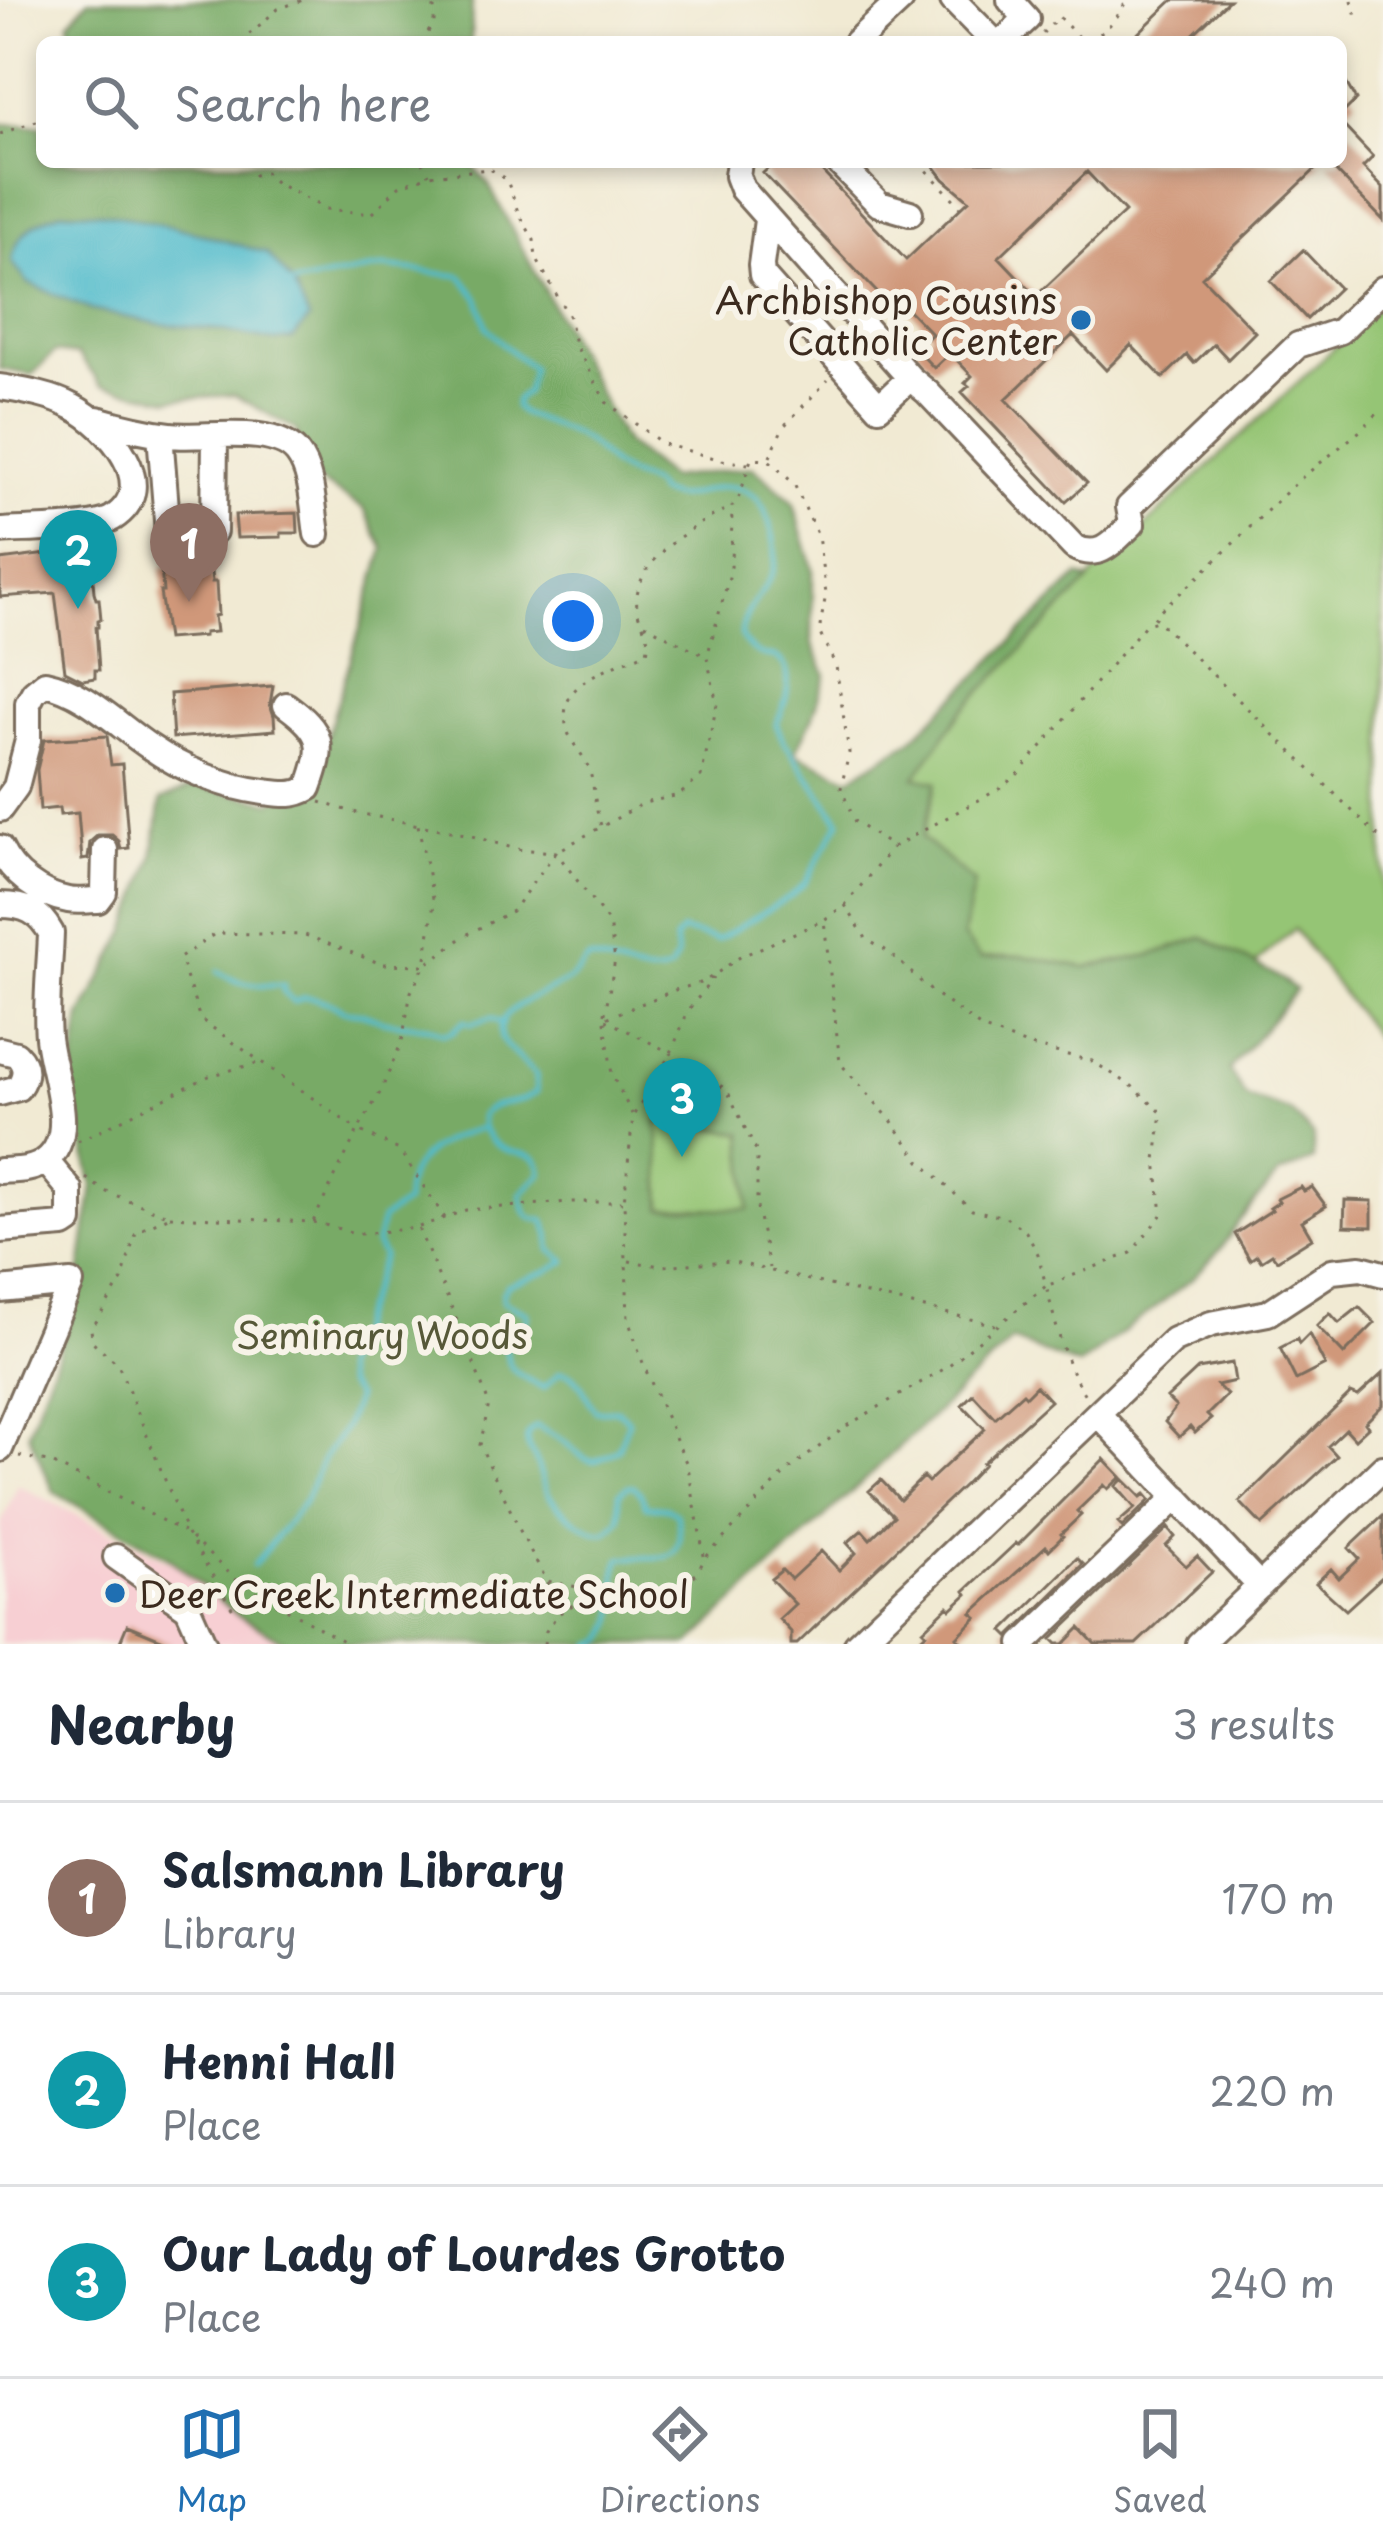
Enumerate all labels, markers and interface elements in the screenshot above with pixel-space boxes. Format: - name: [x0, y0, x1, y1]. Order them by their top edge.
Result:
- search box: [36, 36, 1347, 168]
- text: Search here: [174, 68, 431, 136]
- icon: search: [78, 69, 144, 135]
- place label: Archbishop Cousins Catholic Center: [715, 272, 1057, 367]
- marker: Archbishop Cousins Catholic Center: [1068, 307, 1094, 333]
- pin: 1: [150, 503, 228, 602]
- pin: 2: [39, 510, 117, 609]
- your location: [543, 591, 603, 651]
- pin: 3: [643, 1058, 721, 1157]
- park label: Seminary Woods: [236, 1307, 528, 1361]
- place label: Deer Creek Intermediate School: [139, 1566, 689, 1620]
- marker: Deer Creek Intermediate School: [102, 1580, 128, 1606]
- text: Nearby: [48, 1684, 235, 1761]
- text: 3 results: [1172, 1693, 1335, 1752]
- text: Salsmann Library: [162, 1834, 565, 1902]
- text: 1: [78, 1868, 96, 1927]
- text: 170 m: [1222, 1868, 1335, 1927]
- text: Library: [162, 1902, 297, 1961]
- text: Henni Hall: [162, 2026, 396, 2094]
- text: 2: [73, 2060, 101, 2119]
- text: 220 m: [1210, 2060, 1335, 2119]
- text: Place: [162, 2094, 262, 2153]
- text: Our Lady of Lourdes Grotto: [162, 2218, 785, 2286]
- text: 3: [74, 2252, 100, 2311]
- text: 240 m: [1209, 2252, 1335, 2311]
- text: Place: [162, 2286, 262, 2345]
- tab: Map: [176, 2401, 247, 2523]
- tab: Directions: [600, 2401, 760, 2523]
- tab: Saved: [1113, 2401, 1207, 2523]

